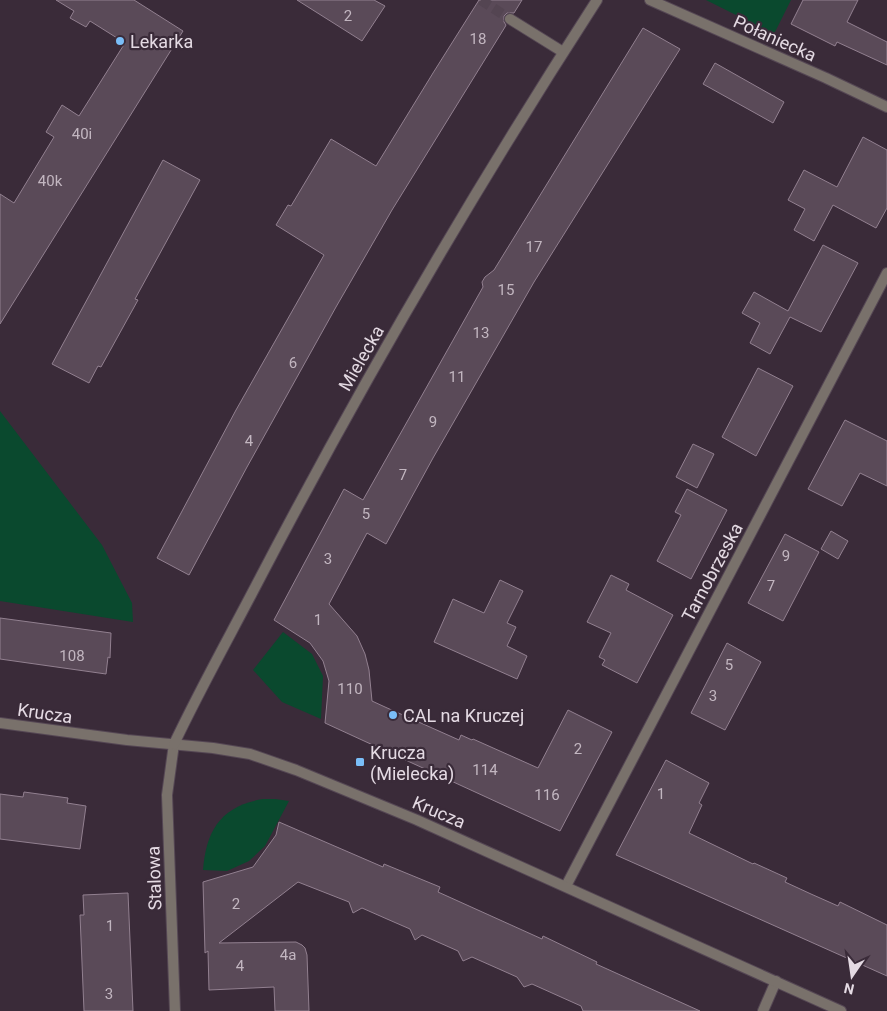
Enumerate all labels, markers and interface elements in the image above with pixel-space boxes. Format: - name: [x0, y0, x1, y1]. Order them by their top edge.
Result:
- house number: 2: [344, 7, 352, 25]
- street label: Połaniecka: [730, 10, 820, 66]
- house number: 18: [470, 30, 486, 48]
- place label: Lekarka: [130, 31, 193, 52]
- marker: Lekarka: [114, 35, 126, 47]
- house number: 40i: [72, 125, 92, 143]
- house number: 40k: [38, 172, 63, 190]
- house number: 17: [526, 238, 542, 256]
- house number: 15: [498, 281, 514, 299]
- street label: Mielecka: [334, 322, 388, 394]
- house number: 13: [473, 324, 489, 342]
- house number: 6: [289, 354, 297, 372]
- house number: 11: [449, 368, 465, 386]
- house number: 9: [429, 413, 437, 431]
- house number: 4: [245, 432, 254, 450]
- house number: 7: [399, 466, 407, 484]
- house number: 5: [362, 505, 370, 523]
- street label: Tarnobrzeska: [677, 519, 747, 625]
- house number: 9: [782, 547, 790, 565]
- house number: 3: [324, 550, 332, 568]
- house number: 7: [767, 577, 775, 595]
- house number: 1: [314, 611, 322, 629]
- house number: 108: [59, 647, 85, 665]
- house number: 5: [725, 656, 733, 674]
- house number: 110: [337, 680, 363, 698]
- house number: 3: [709, 687, 717, 705]
- street label: Krucza: [16, 699, 74, 727]
- place label: CAL na Kruczej: [403, 705, 524, 726]
- marker: CAL na Kruczej: [387, 709, 399, 721]
- house number: 2: [574, 740, 582, 758]
- place label: Krucza (Mielecka): [370, 742, 454, 785]
- marker: Krucza (Mielecka): [354, 756, 366, 768]
- house number: 114: [472, 761, 498, 779]
- house number: 1: [657, 785, 665, 803]
- house number: 116: [534, 786, 560, 804]
- street label: Krucza: [409, 791, 469, 833]
- street label: Stalowa: [142, 845, 166, 911]
- house number: 2: [232, 895, 240, 913]
- house number: 1: [106, 917, 114, 935]
- house number: 4a: [280, 946, 296, 964]
- north arrow: [827, 951, 877, 1001]
- house number: 4: [236, 957, 245, 975]
- text: N: [842, 980, 856, 998]
- house number: 3: [105, 985, 113, 1003]

